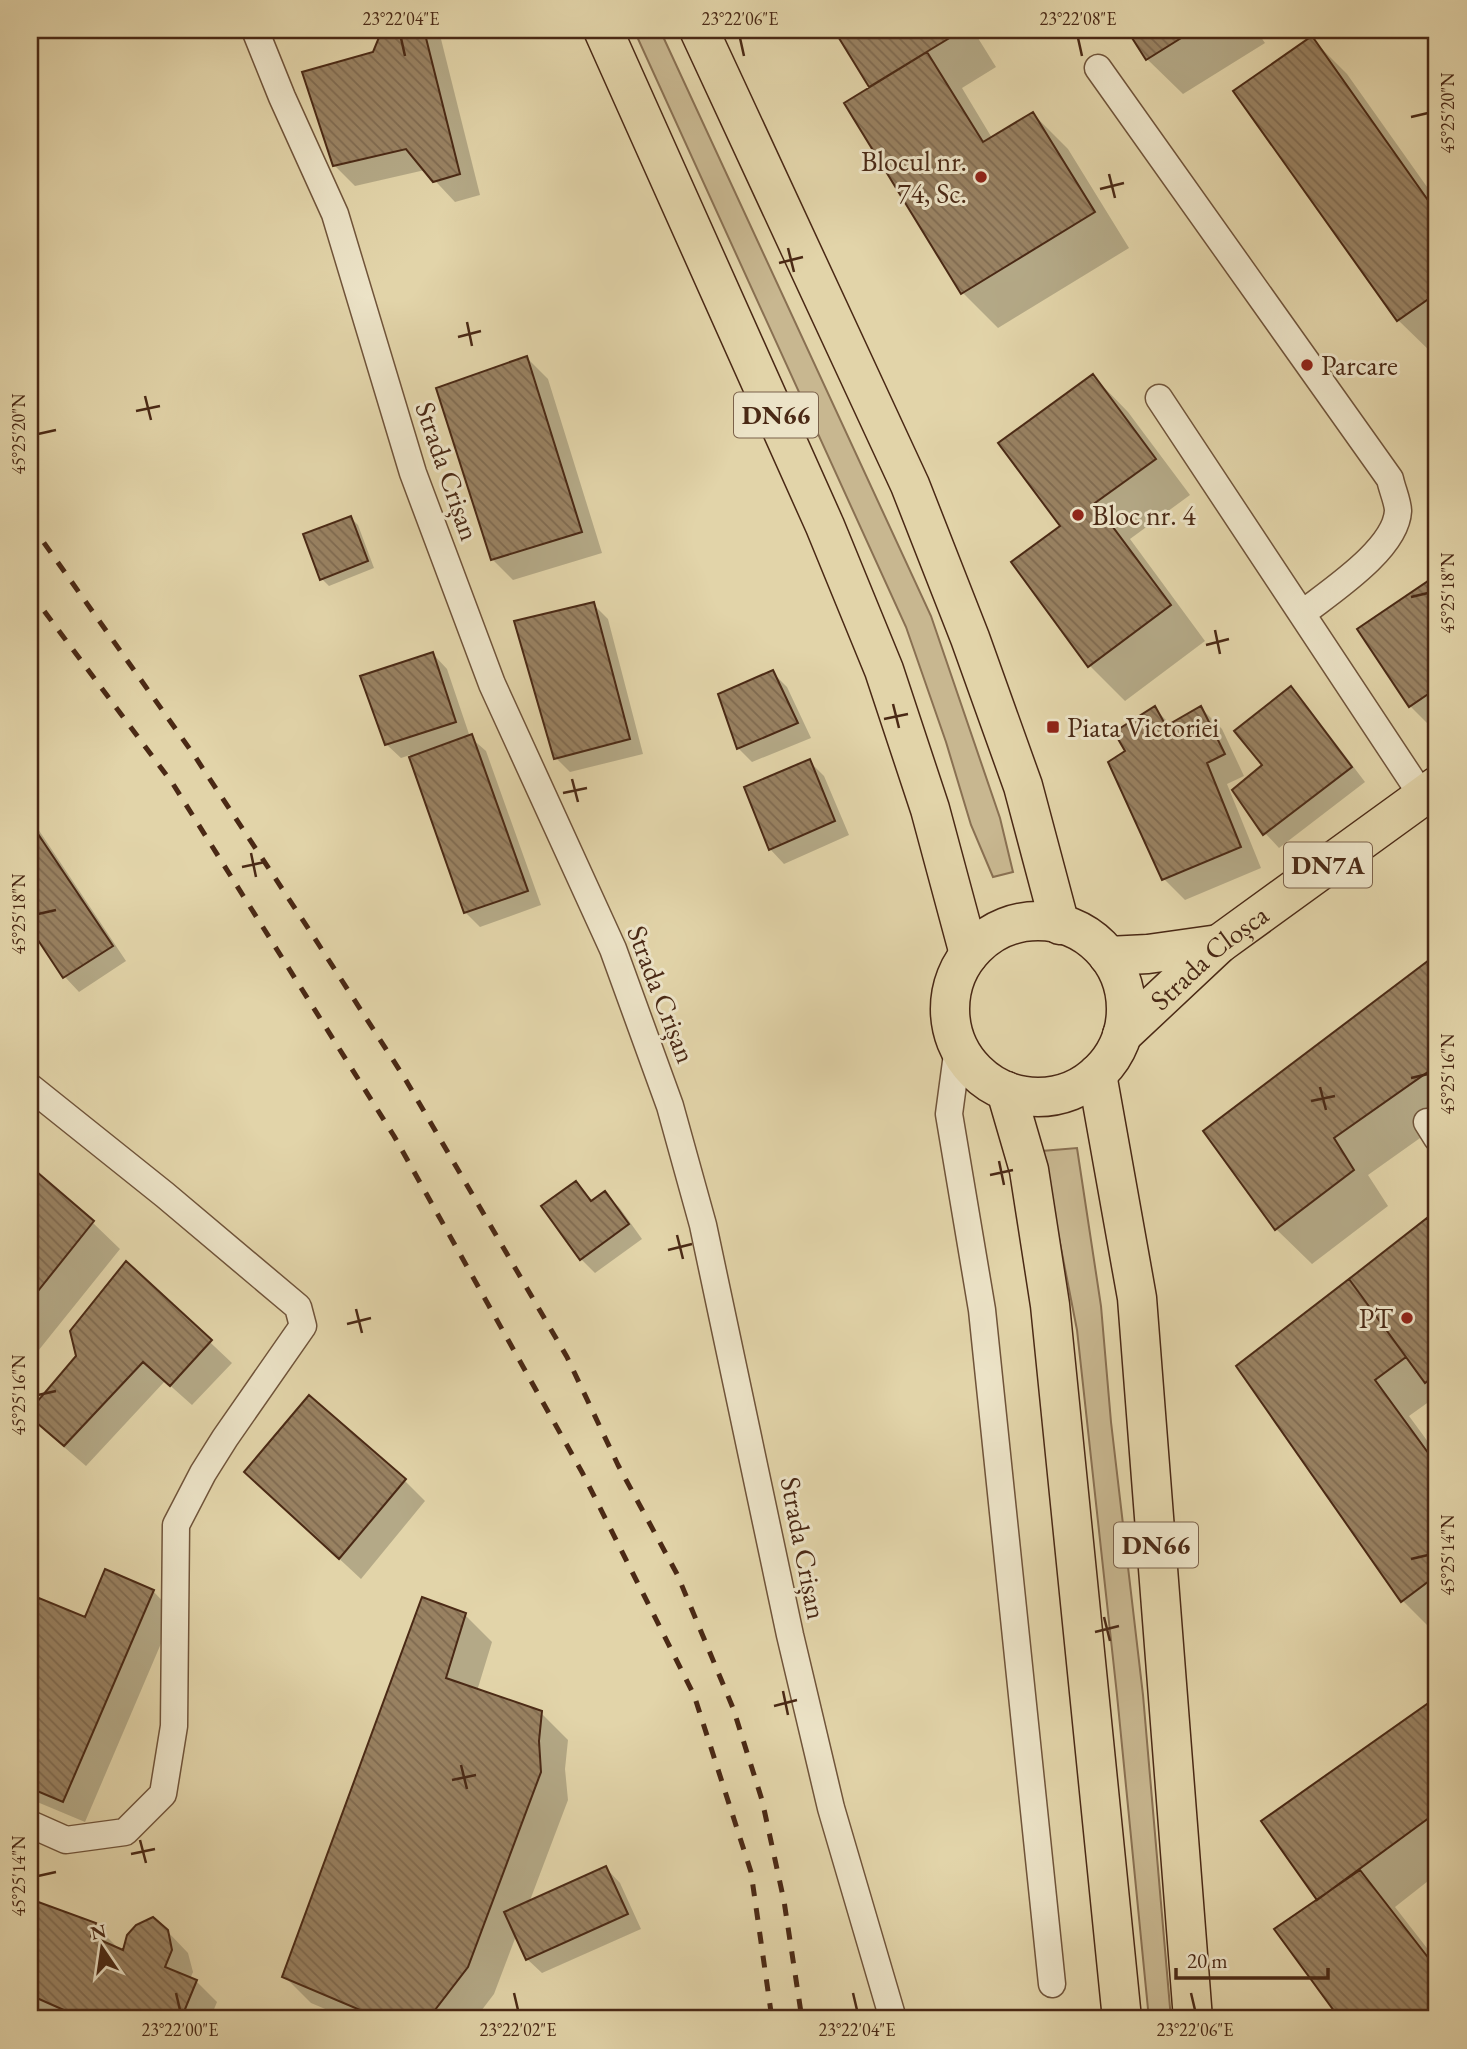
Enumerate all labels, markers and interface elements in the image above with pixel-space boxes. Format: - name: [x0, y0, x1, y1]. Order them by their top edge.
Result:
- text: 23°22'04"E: [363, 7, 439, 30]
- text: 23°22'06"E: [702, 7, 778, 30]
- text: 23°22'08"E: [1040, 7, 1116, 30]
- text: 45°25'20"N: [1436, 72, 1459, 153]
- place label: Blocul nr. 74, Sc.: [861, 143, 967, 211]
- marker: Blocul nr. 74, Sc.: [973, 169, 989, 185]
- place label: Parcare: [1321, 347, 1398, 383]
- marker: Parcare: [1299, 357, 1315, 373]
- road number: DN66: [734, 392, 818, 438]
- text: 45°25'20"N: [7, 393, 30, 474]
- street label: Strada Crișan: [407, 397, 489, 545]
- place label: Bloc nr. 4: [1092, 497, 1196, 533]
- marker: Bloc nr. 4: [1070, 507, 1086, 523]
- text: 45°25'18"N: [1436, 552, 1459, 633]
- place label: Piata Victoriei: [1067, 709, 1219, 745]
- marker: Piata Victoriei: [1045, 719, 1061, 735]
- road number: DN7A: [1284, 842, 1372, 888]
- text: 45°25'18"N: [7, 873, 30, 954]
- street label: Strada Cloșca: [1142, 896, 1276, 1018]
- street label: Strada Crișan: [619, 920, 705, 1068]
- text: 45°25'16"N: [1436, 1033, 1459, 1114]
- place label: PT: [1359, 1300, 1393, 1336]
- marker: PT: [1399, 1310, 1415, 1326]
- text: 45°25'16"N: [7, 1354, 30, 1435]
- street label: Strada Crișan: [773, 1474, 835, 1623]
- text: 45°25'14"N: [1436, 1514, 1459, 1595]
- road number: DN66: [1114, 1522, 1198, 1568]
- text: 45°25'14"N: [7, 1835, 30, 1916]
- north arrow: [66, 1912, 136, 1982]
- text: N: [88, 1918, 109, 1946]
- scale bar: [1176, 1937, 1329, 1981]
- text: 20 m: [1187, 1947, 1228, 1974]
- text: 23°22'00"E: [142, 2018, 218, 2041]
- text: 23°22'02"E: [480, 2018, 556, 2041]
- text: 23°22'04"E: [819, 2018, 895, 2041]
- text: 23°22'06"E: [1157, 2018, 1233, 2041]

